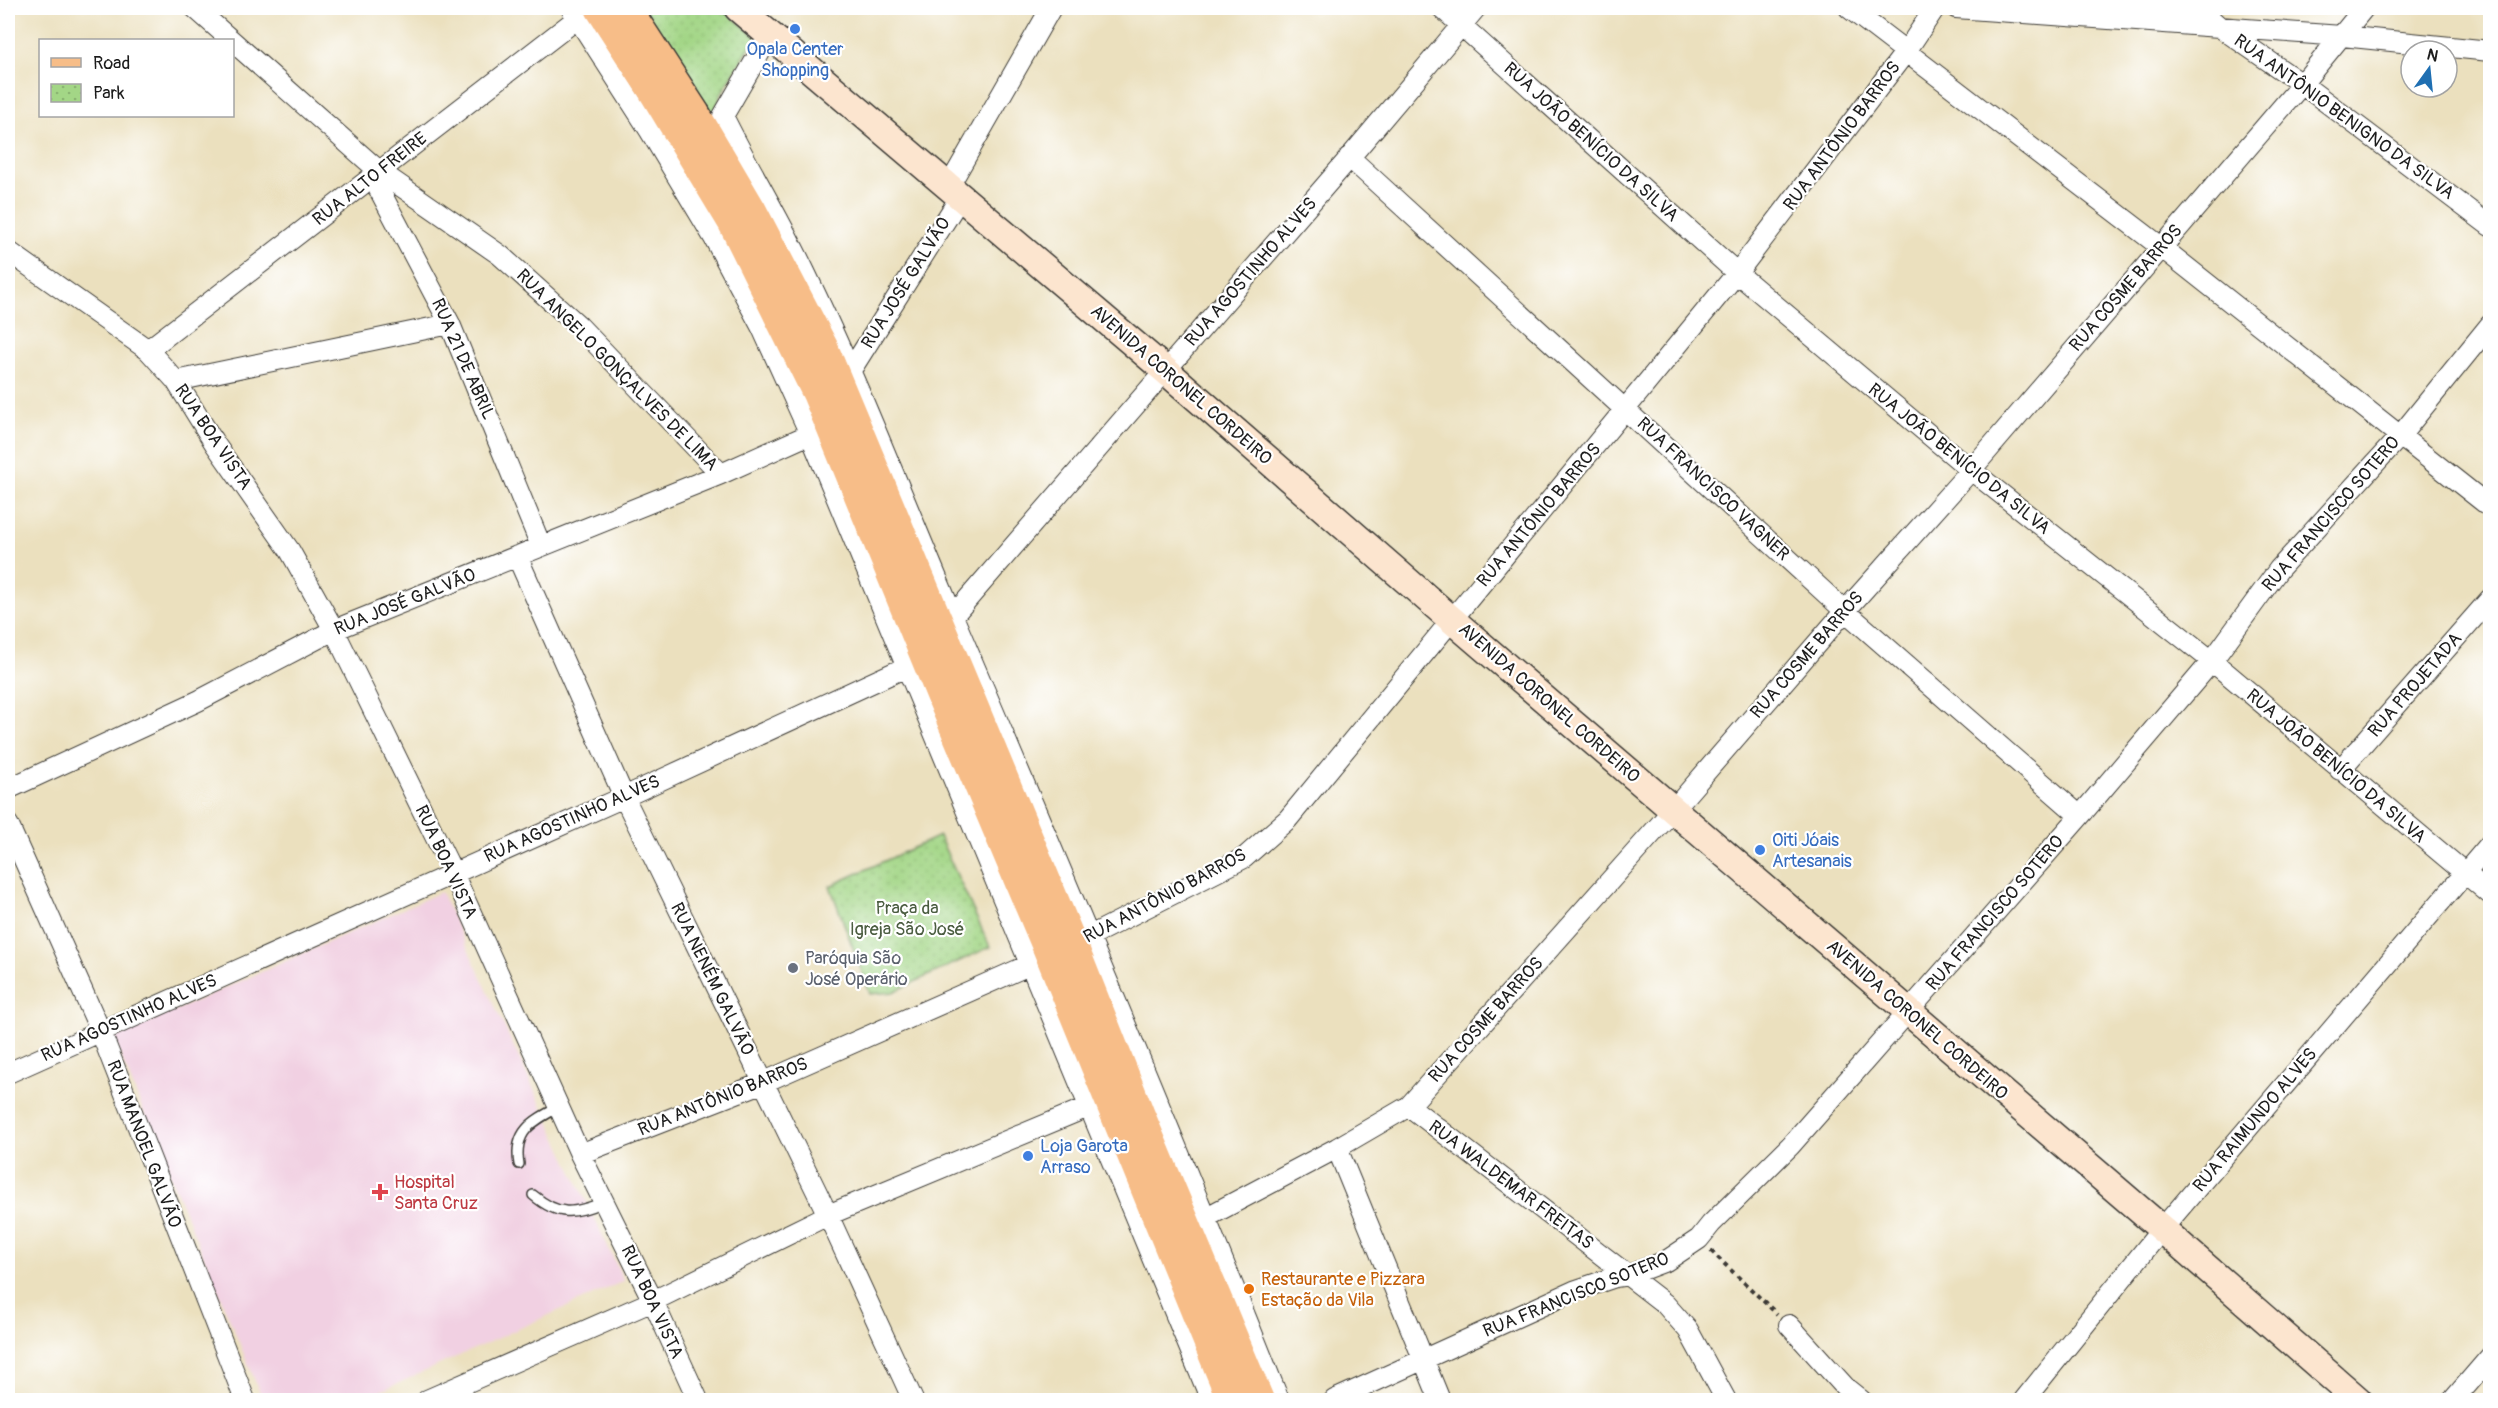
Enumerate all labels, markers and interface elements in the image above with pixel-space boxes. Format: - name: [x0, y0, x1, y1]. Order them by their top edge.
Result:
- marker: Opala Center Shopping: [788, 22, 802, 36]
- street label: RUA ANTÔNIO BENIGNO DA SILVA: [2230, 30, 2458, 204]
- place label: Opala Center Shopping: [746, 38, 844, 82]
- legend: [39, 39, 234, 117]
- north arrow: [2399, 39, 2459, 99]
- text: Road: [93, 52, 130, 75]
- street label: RUA JOÃO BENÍCIO DA SILVA: [1499, 57, 1684, 227]
- street label: RUA ANTÔNIO BARROS: [1778, 57, 1906, 215]
- text: Park: [93, 82, 125, 105]
- street label: RUA ALTO FREIRE: [308, 127, 432, 231]
- street label: RUA AGOSTINHO ALVES: [1180, 193, 1322, 351]
- street label: RUA JOSÉ GALVÃO: [856, 213, 956, 353]
- street label: RUA COSME BARROS: [2064, 220, 2188, 356]
- street label: RUA ANGELO GONÇALVES DE LIMA: [511, 264, 723, 476]
- street label: RUA 21 DE ABRIL: [426, 295, 500, 423]
- street label: AVENIDA CORONEL CORDEIRO: [1086, 300, 1276, 470]
- street label: RUA JOÃO BENÍCIO DA SILVA: [1863, 378, 2055, 540]
- street label: RUA BOA VISTA: [169, 380, 257, 495]
- street label: RUA FRANCISCO VAGNER: [1632, 412, 1794, 566]
- street label: RUA FRANCISCO SOTERO: [2257, 432, 2405, 596]
- street label: RUA ANTÔNIO BARROS: [1472, 438, 1606, 592]
- street label: RUA JOSÉ GALVÃO: [331, 563, 479, 641]
- street label: RUA COSME BARROS: [1745, 587, 1869, 723]
- street label: AVENIDA CORONEL CORDEIRO: [1454, 618, 1644, 788]
- street label: RUA PROJETADA: [2363, 627, 2467, 742]
- street label: RUA JOÃO BENÍCIO DA SILVA: [2241, 684, 2431, 848]
- street label: RUA AGOSTINHO ALVES: [481, 770, 663, 868]
- street label: RUA BOA VISTA: [410, 802, 482, 923]
- place label: Oiti Jóais Artesanais: [1772, 829, 1852, 873]
- street label: RUA FRANCISCO SOTERO: [1921, 831, 2069, 995]
- street label: RUA ANTÔNIO BARROS: [1080, 843, 1250, 949]
- marker: Oiti Jóais Artesanais: [1753, 843, 1767, 857]
- park label: Praça da Igreja São José: [850, 897, 964, 941]
- street label: RUA NENÉM GALVÃO: [665, 899, 759, 1059]
- street label: AVENIDA CORONEL CORDEIRO: [1822, 935, 2012, 1105]
- place label: Paróquia São José Operário: [805, 947, 908, 991]
- street label: RUA COSME BARROS: [1424, 952, 1548, 1088]
- marker: Paróquia São José Operário: [786, 961, 800, 975]
- street label: RUA AGOSTINHO ALVES: [38, 969, 220, 1067]
- street label: RUA RAIMUNDO ALVES: [2188, 1043, 2322, 1197]
- street label: RUA ANTÔNIO BARROS: [635, 1052, 811, 1142]
- street label: RUA MANOEL GALVÃO: [101, 1057, 187, 1231]
- street label: RUA WALDEMAR FREITAS: [1424, 1115, 1598, 1255]
- place label: Loja Garota Arraso: [1040, 1135, 1128, 1179]
- marker: Loja Garota Arraso: [1021, 1149, 1035, 1163]
- place label: Hospital Santa Cruz: [394, 1171, 478, 1215]
- marker: Hospital Santa Cruz: [371, 1183, 389, 1201]
- street label: RUA BOA VISTA: [616, 1242, 688, 1363]
- street label: RUA FRANCISCO SOTERO: [1480, 1247, 1672, 1343]
- place label: Restaurante e Pizzara Estação da Vila: [1261, 1268, 1425, 1312]
- marker: Restaurante e Pizzara Estação da Vila: [1242, 1282, 1256, 1296]

